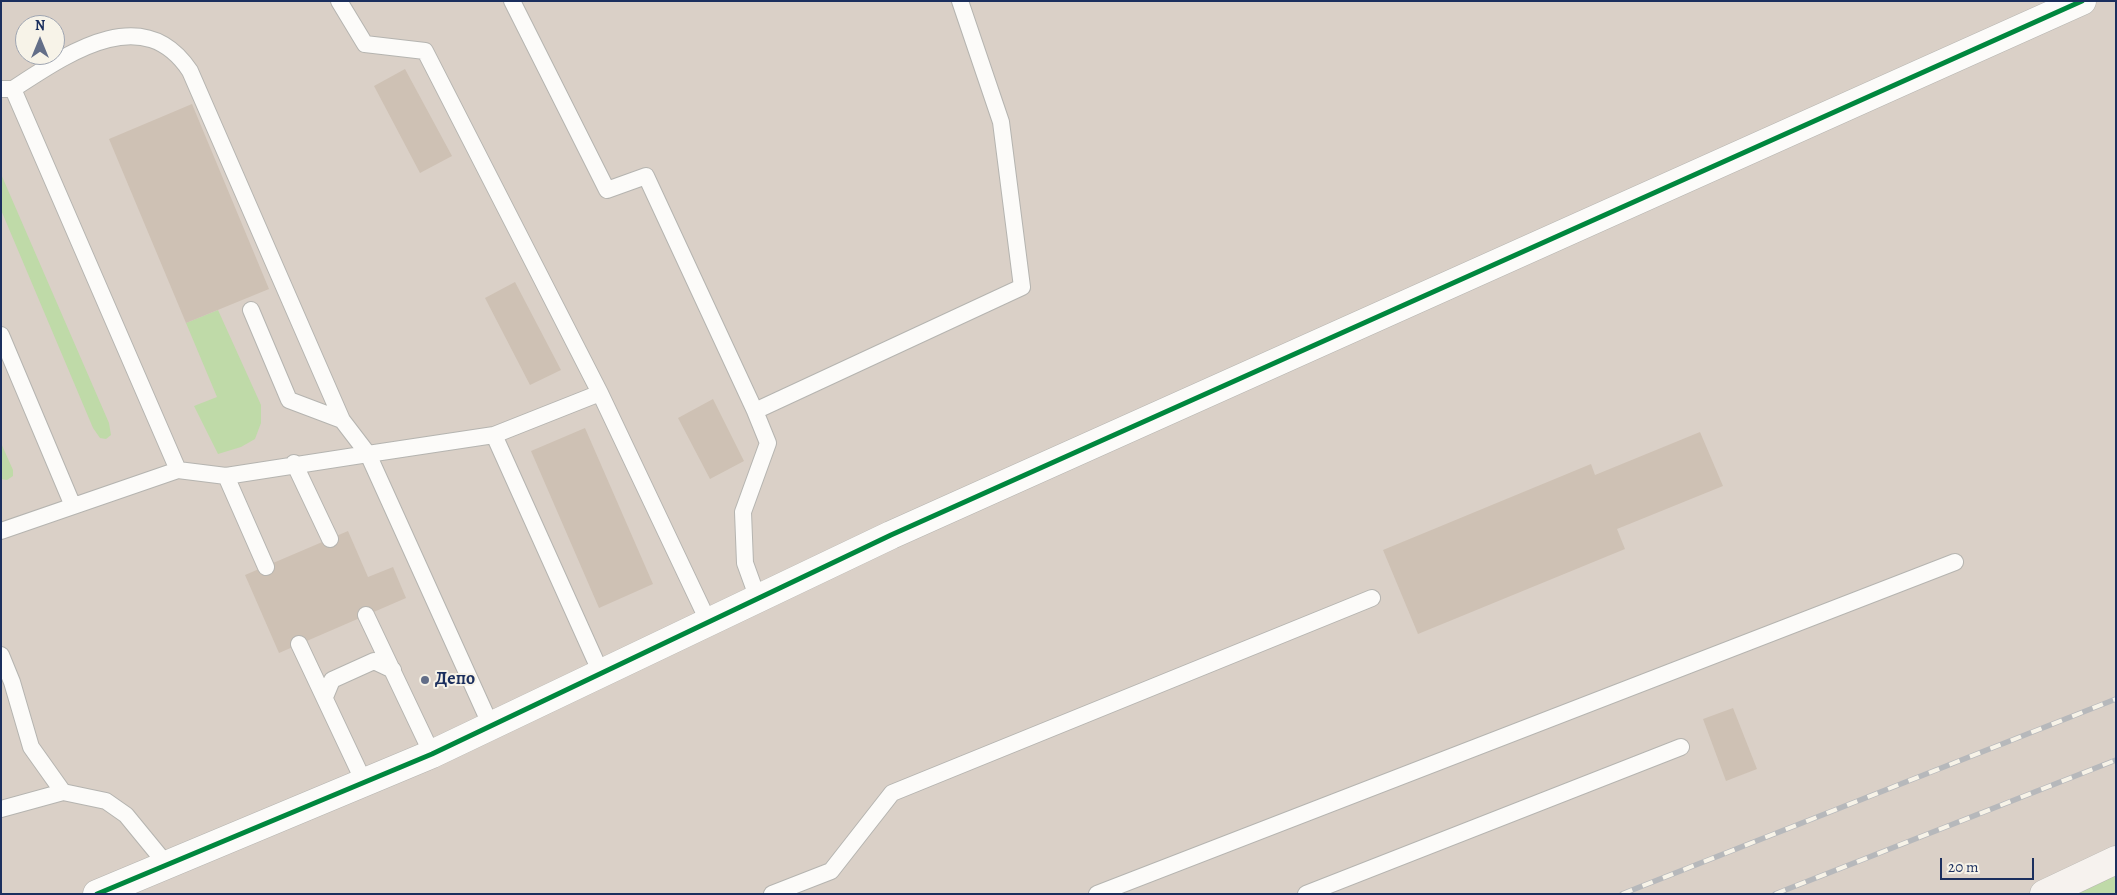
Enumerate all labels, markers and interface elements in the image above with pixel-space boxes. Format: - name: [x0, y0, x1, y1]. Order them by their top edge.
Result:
- north arrow: [15, 15, 65, 65]
- text: N: [35, 16, 45, 35]
- place label: Депо: [435, 669, 475, 691]
- marker: Депо: [419, 674, 431, 686]
- scale bar: [1942, 848, 2036, 880]
- text: 20 m: [1948, 857, 1979, 877]

